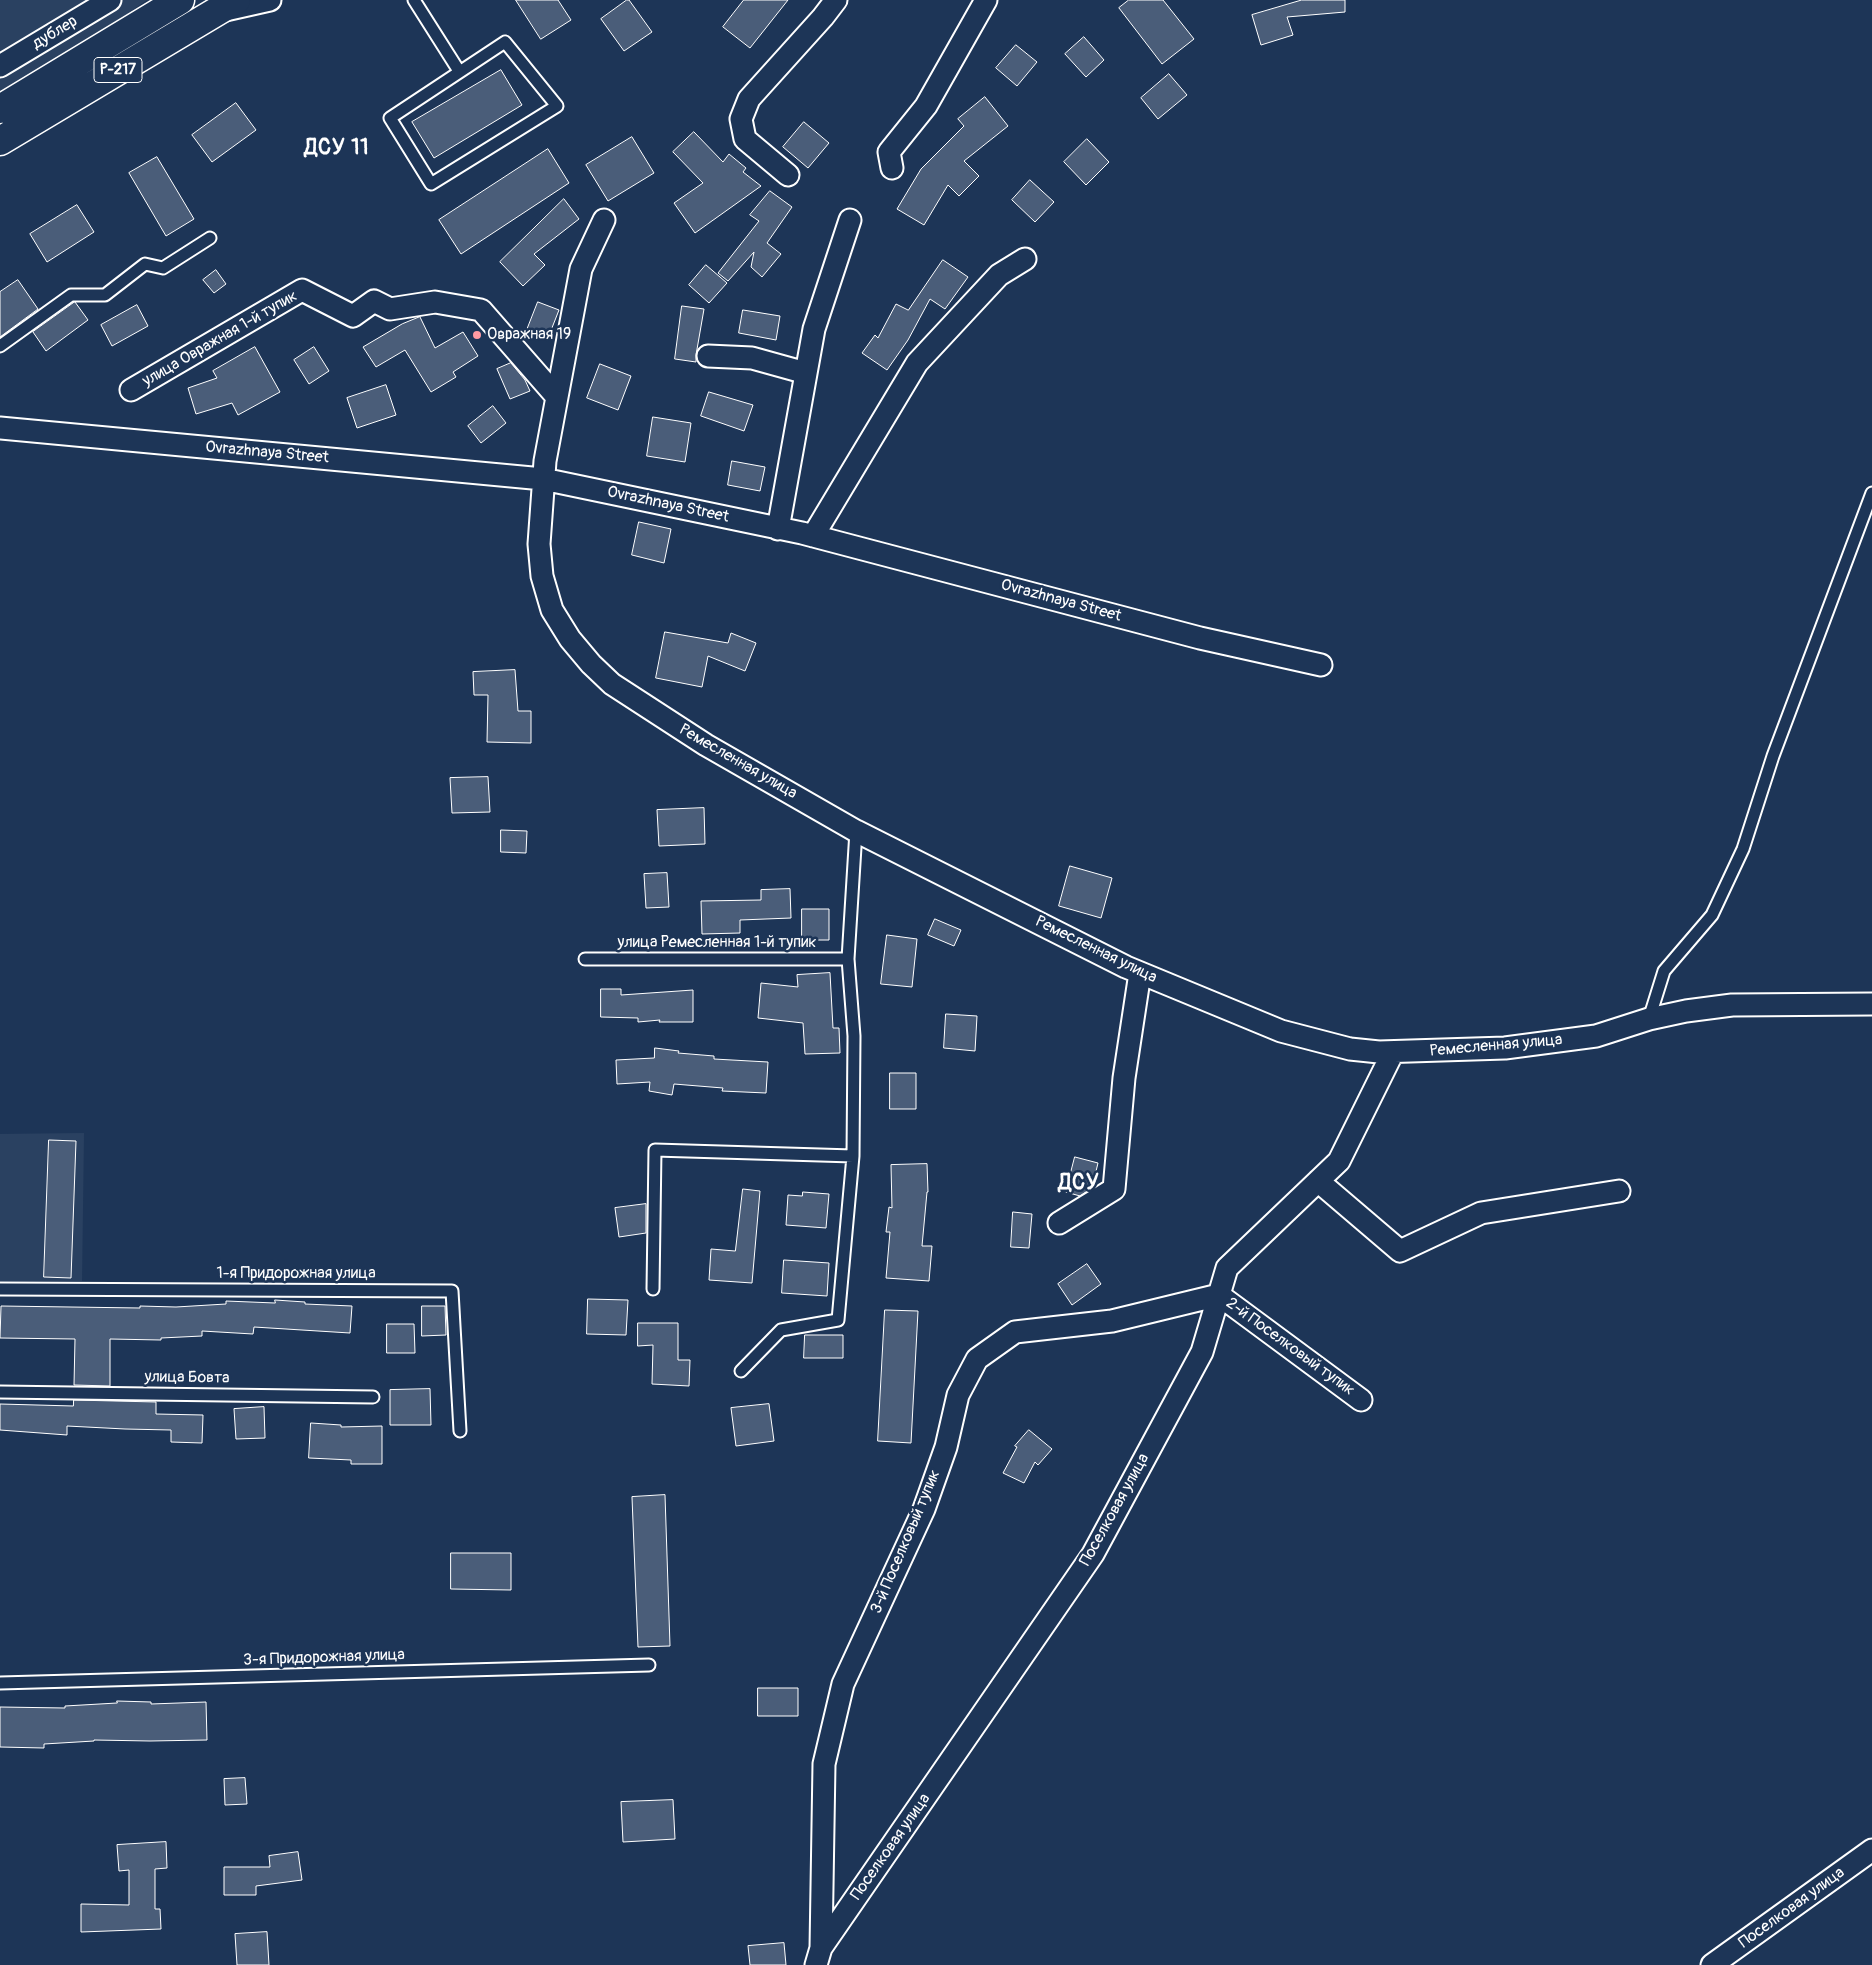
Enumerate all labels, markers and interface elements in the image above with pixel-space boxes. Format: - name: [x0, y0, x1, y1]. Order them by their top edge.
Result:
- street label: дублер: [29, 12, 81, 54]
- road number: Р-217: [94, 58, 142, 82]
- district label: ДСУ 11: [304, 136, 370, 162]
- street label: улица Овражная 1-й тупик: [139, 287, 301, 391]
- place label: Овражная 19: [487, 325, 571, 345]
- marker: Овражная 19: [471, 329, 483, 341]
- street label: Ovrazhnaya Street: [204, 438, 330, 468]
- street label: Ovrazhnaya Street: [605, 483, 731, 527]
- street label: Ovrazhnaya Street: [999, 576, 1123, 626]
- street label: Ремесленная улица: [676, 720, 800, 804]
- street label: Ремесленная улица: [1032, 912, 1160, 988]
- street label: улица Ремесленная 1-й тупик: [617, 933, 817, 953]
- street label: Ремесленная улица: [1429, 1031, 1563, 1061]
- district label: ДСУ: [1058, 1171, 1100, 1197]
- street label: 1-я Придорожная улица: [216, 1264, 376, 1284]
- street label: 2-й Поселковый тупик: [1222, 1294, 1358, 1400]
- street label: улица Бовта: [144, 1368, 230, 1388]
- street label: Поселковая улица: [1076, 1450, 1154, 1570]
- street label: 3-й Поселковый тупик: [867, 1467, 945, 1617]
- street label: 3-я Придорожная улица: [243, 1646, 405, 1670]
- street label: Поселковая улица: [847, 1790, 935, 1904]
- street label: Поселковая улица: [1736, 1863, 1848, 1953]

